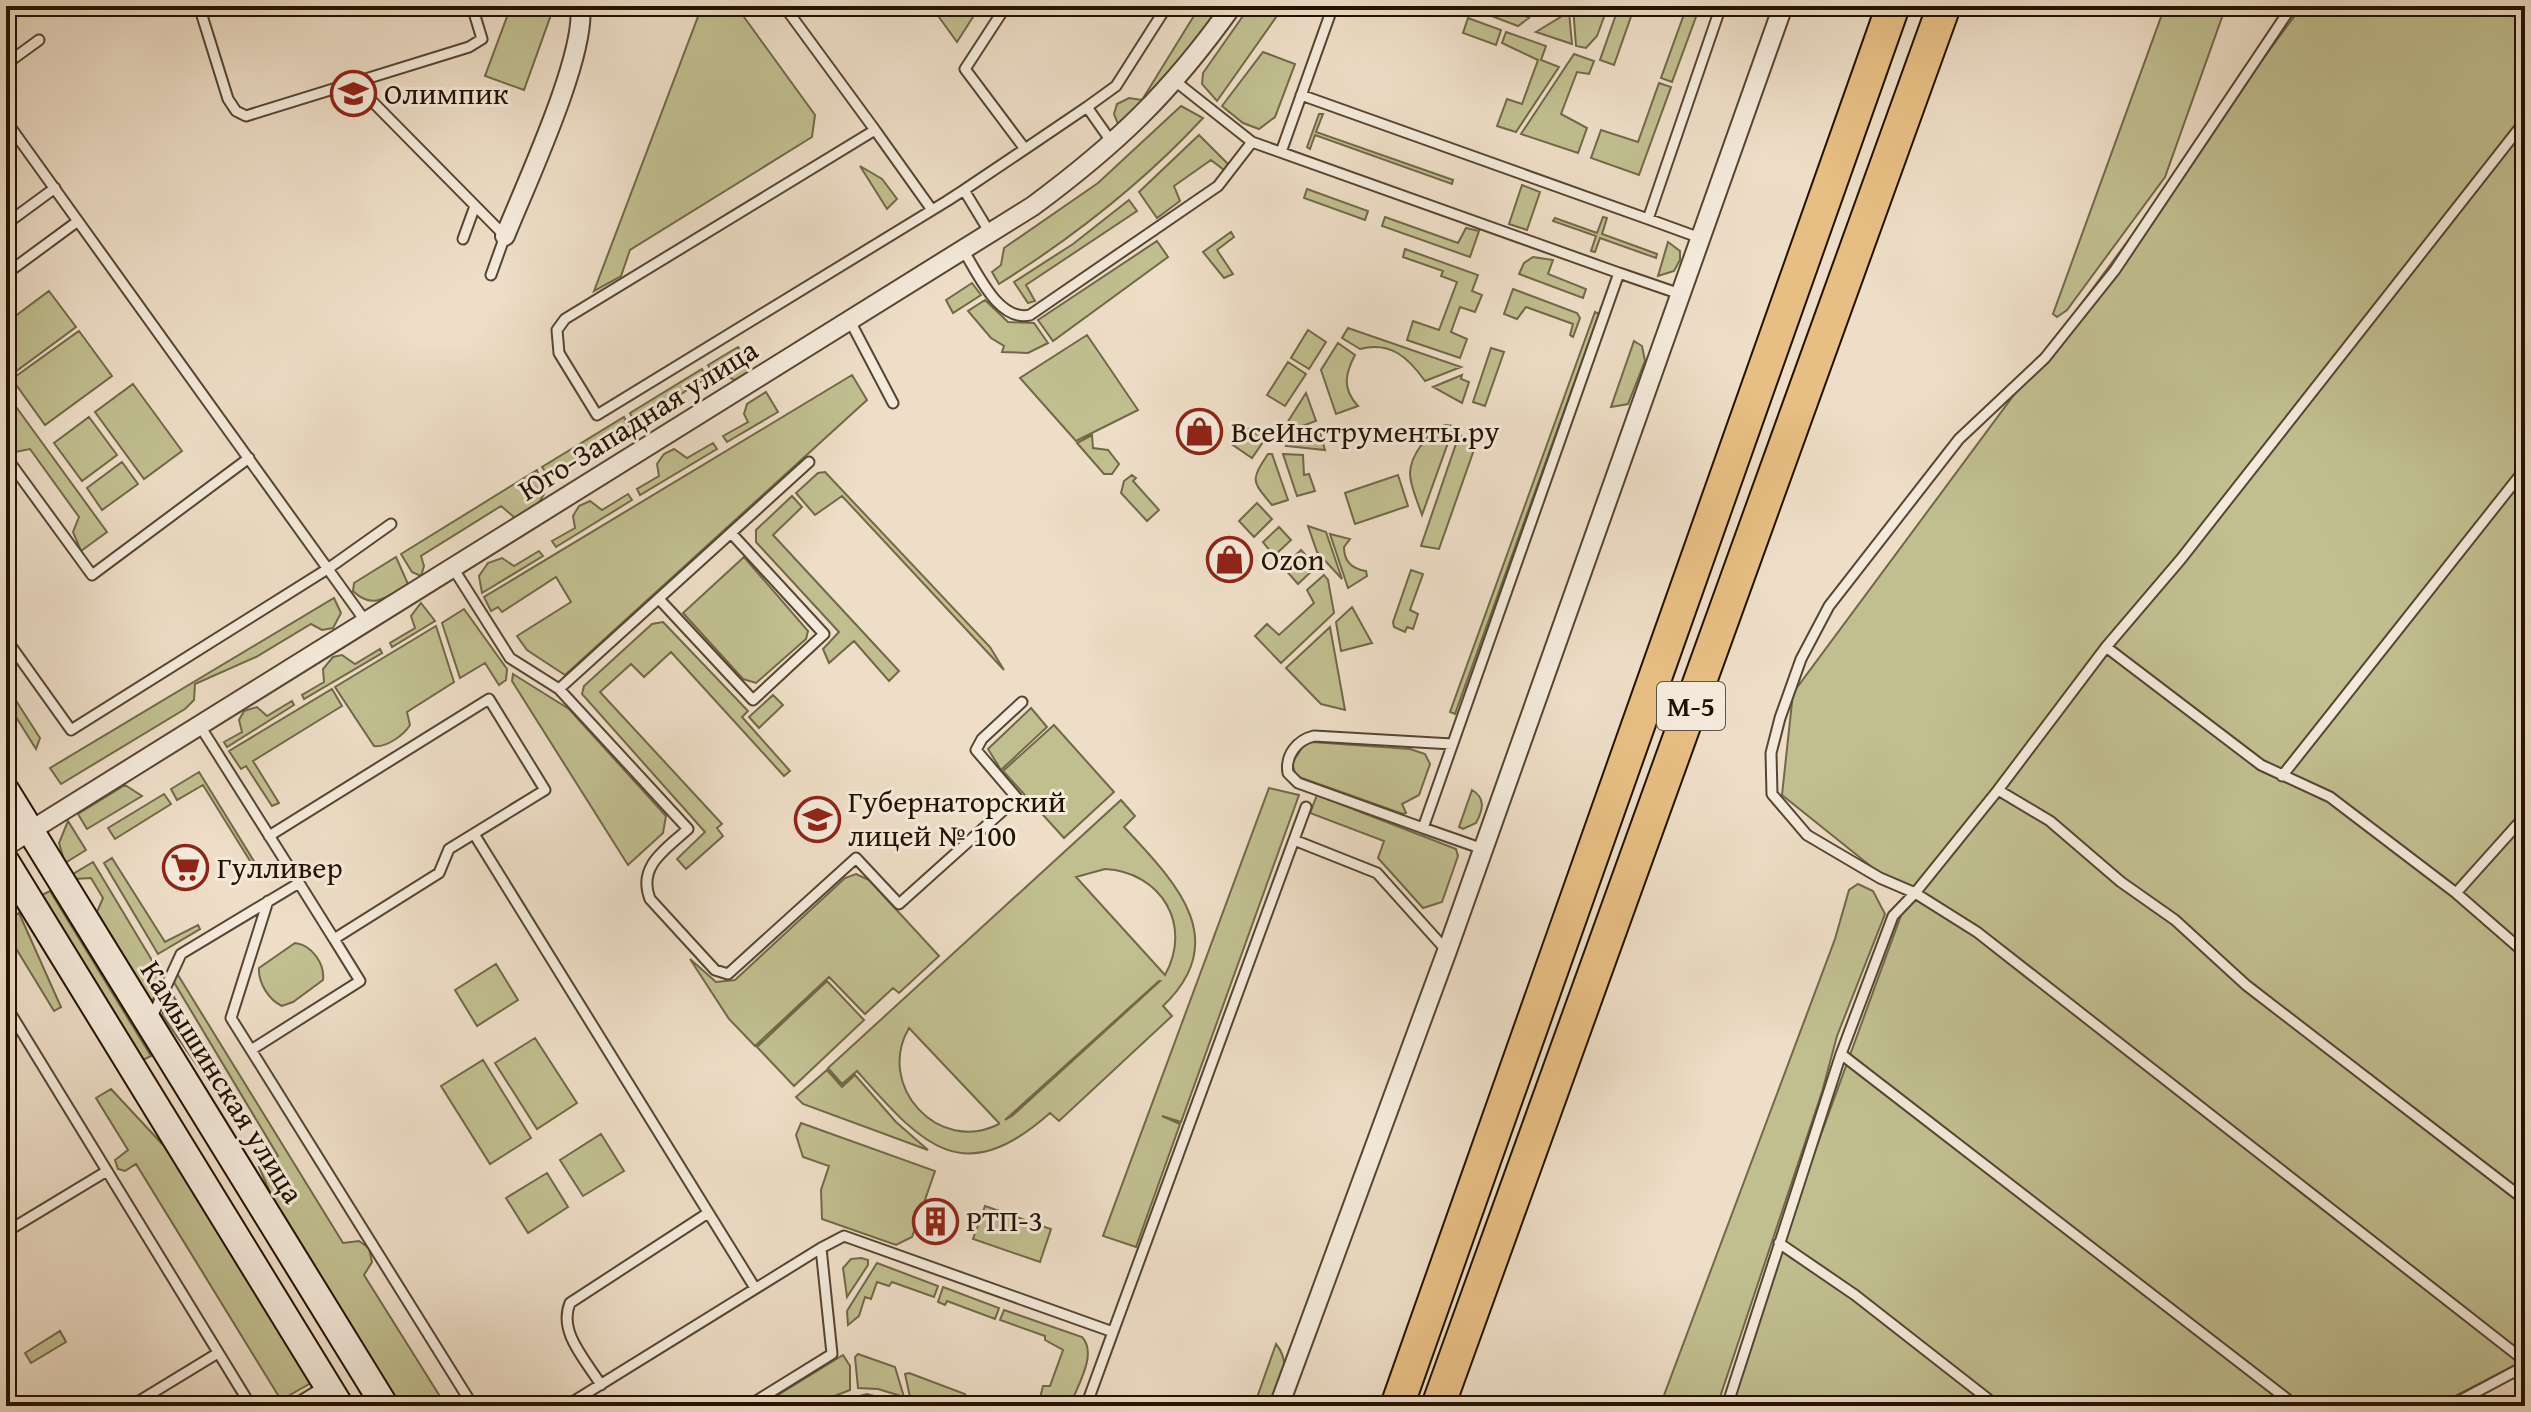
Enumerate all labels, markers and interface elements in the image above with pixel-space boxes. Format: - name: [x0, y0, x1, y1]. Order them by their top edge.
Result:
- school or university icon: Олимпик: [329, 70, 377, 118]
- place label: Олимпик: [384, 71, 509, 115]
- street label: Юго-Западная улица: [509, 327, 767, 511]
- shop icon: ВсеИнструменты.ру: [1176, 408, 1224, 456]
- place label: ВсеИнструменты.ру: [1231, 409, 1499, 453]
- shop icon: Ozon: [1206, 536, 1254, 584]
- place label: Ozon: [1261, 537, 1325, 581]
- road number: М-5: [1657, 682, 1725, 730]
- place label: Губернаторский лицей № 100: [848, 779, 1066, 857]
- school or university icon: Губернаторский лицей № 100: [793, 795, 841, 843]
- supermarket icon: Гулливер: [162, 844, 210, 892]
- place label: Гулливер: [217, 845, 343, 889]
- street label: Камышинская улица: [130, 951, 316, 1212]
- building icon: РТП-3: [911, 1197, 959, 1245]
- place label: РТП-3: [966, 1198, 1043, 1242]

